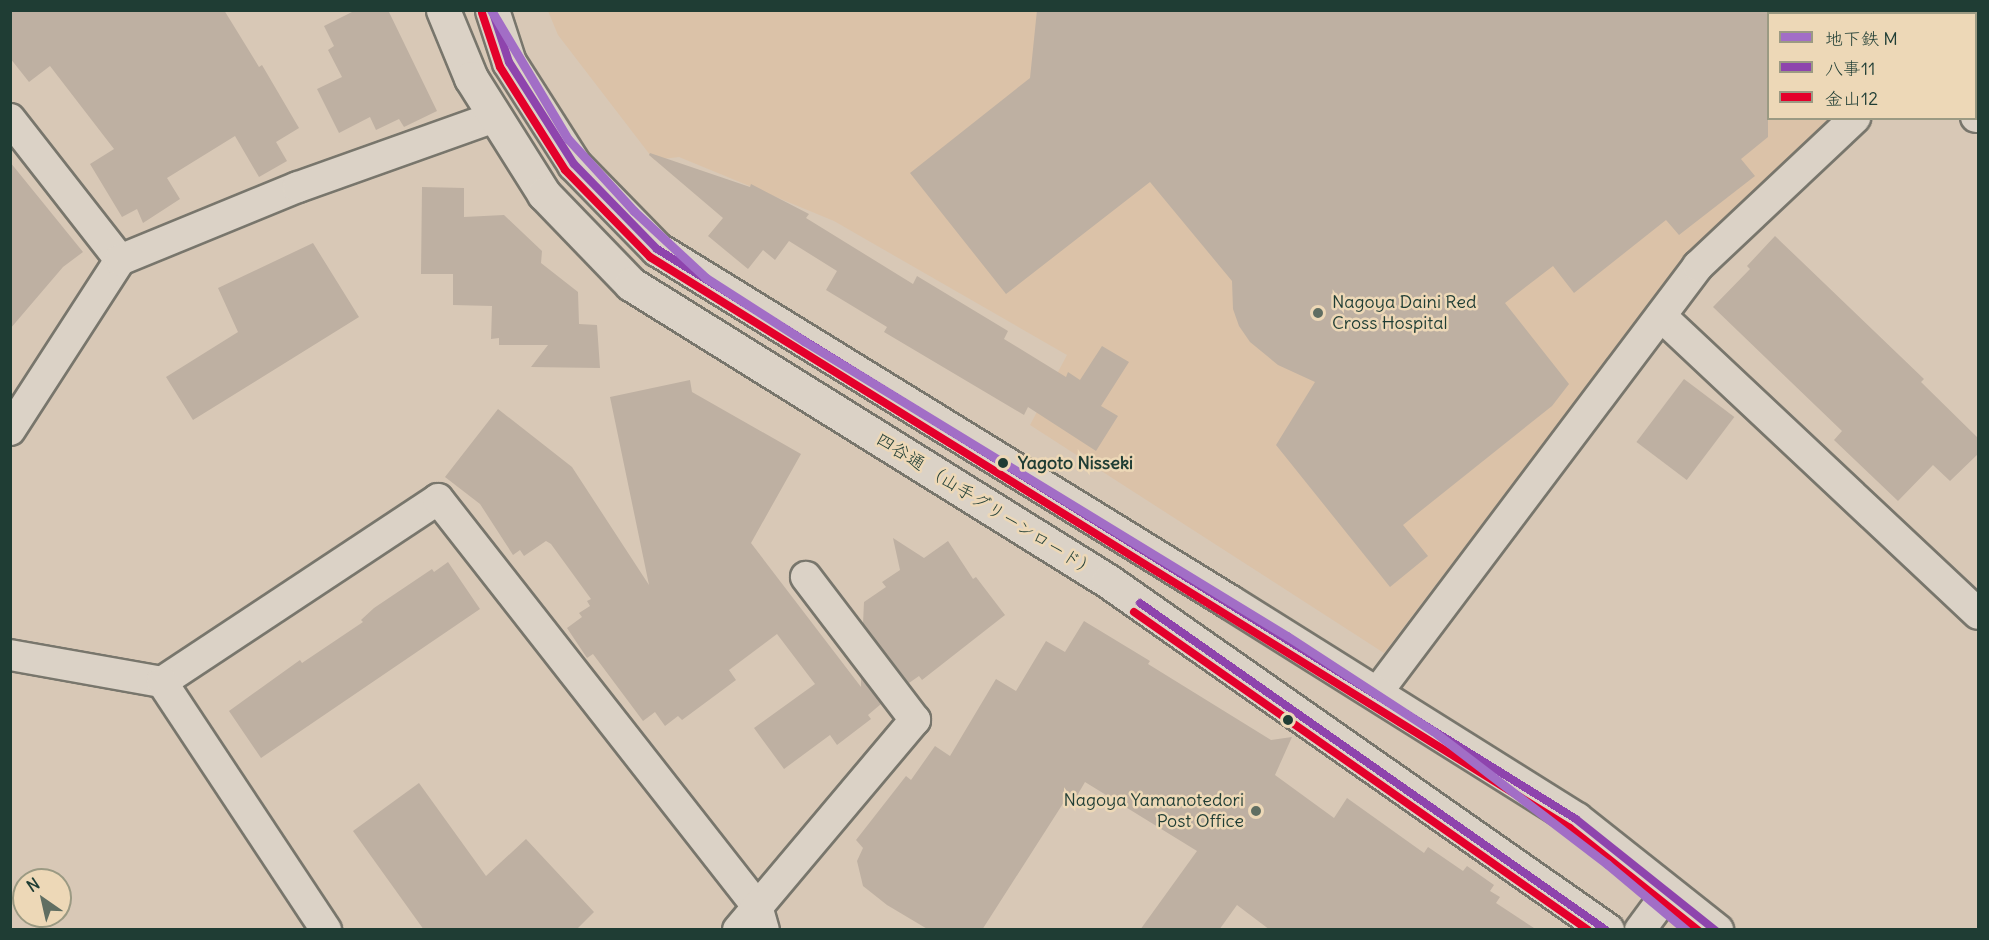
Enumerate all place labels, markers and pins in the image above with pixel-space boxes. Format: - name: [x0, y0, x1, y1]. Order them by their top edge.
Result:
- place label: Nagoya Daini Red Cross Hospital: [1332, 292, 1477, 334]
- marker: Nagoya Daini Red Cross Hospital: [1309, 304, 1327, 322]
- place label: Yagoto Nisseki: [1018, 452, 1133, 474]
- marker: Yagoto Nisseki: [993, 453, 1013, 473]
- unlabelled marker: [1282, 714, 1294, 726]
- place label: Nagoya Yamanotedori Post Office: [1063, 790, 1244, 832]
- marker: Nagoya Yamanotedori Post Office: [1249, 804, 1263, 818]

